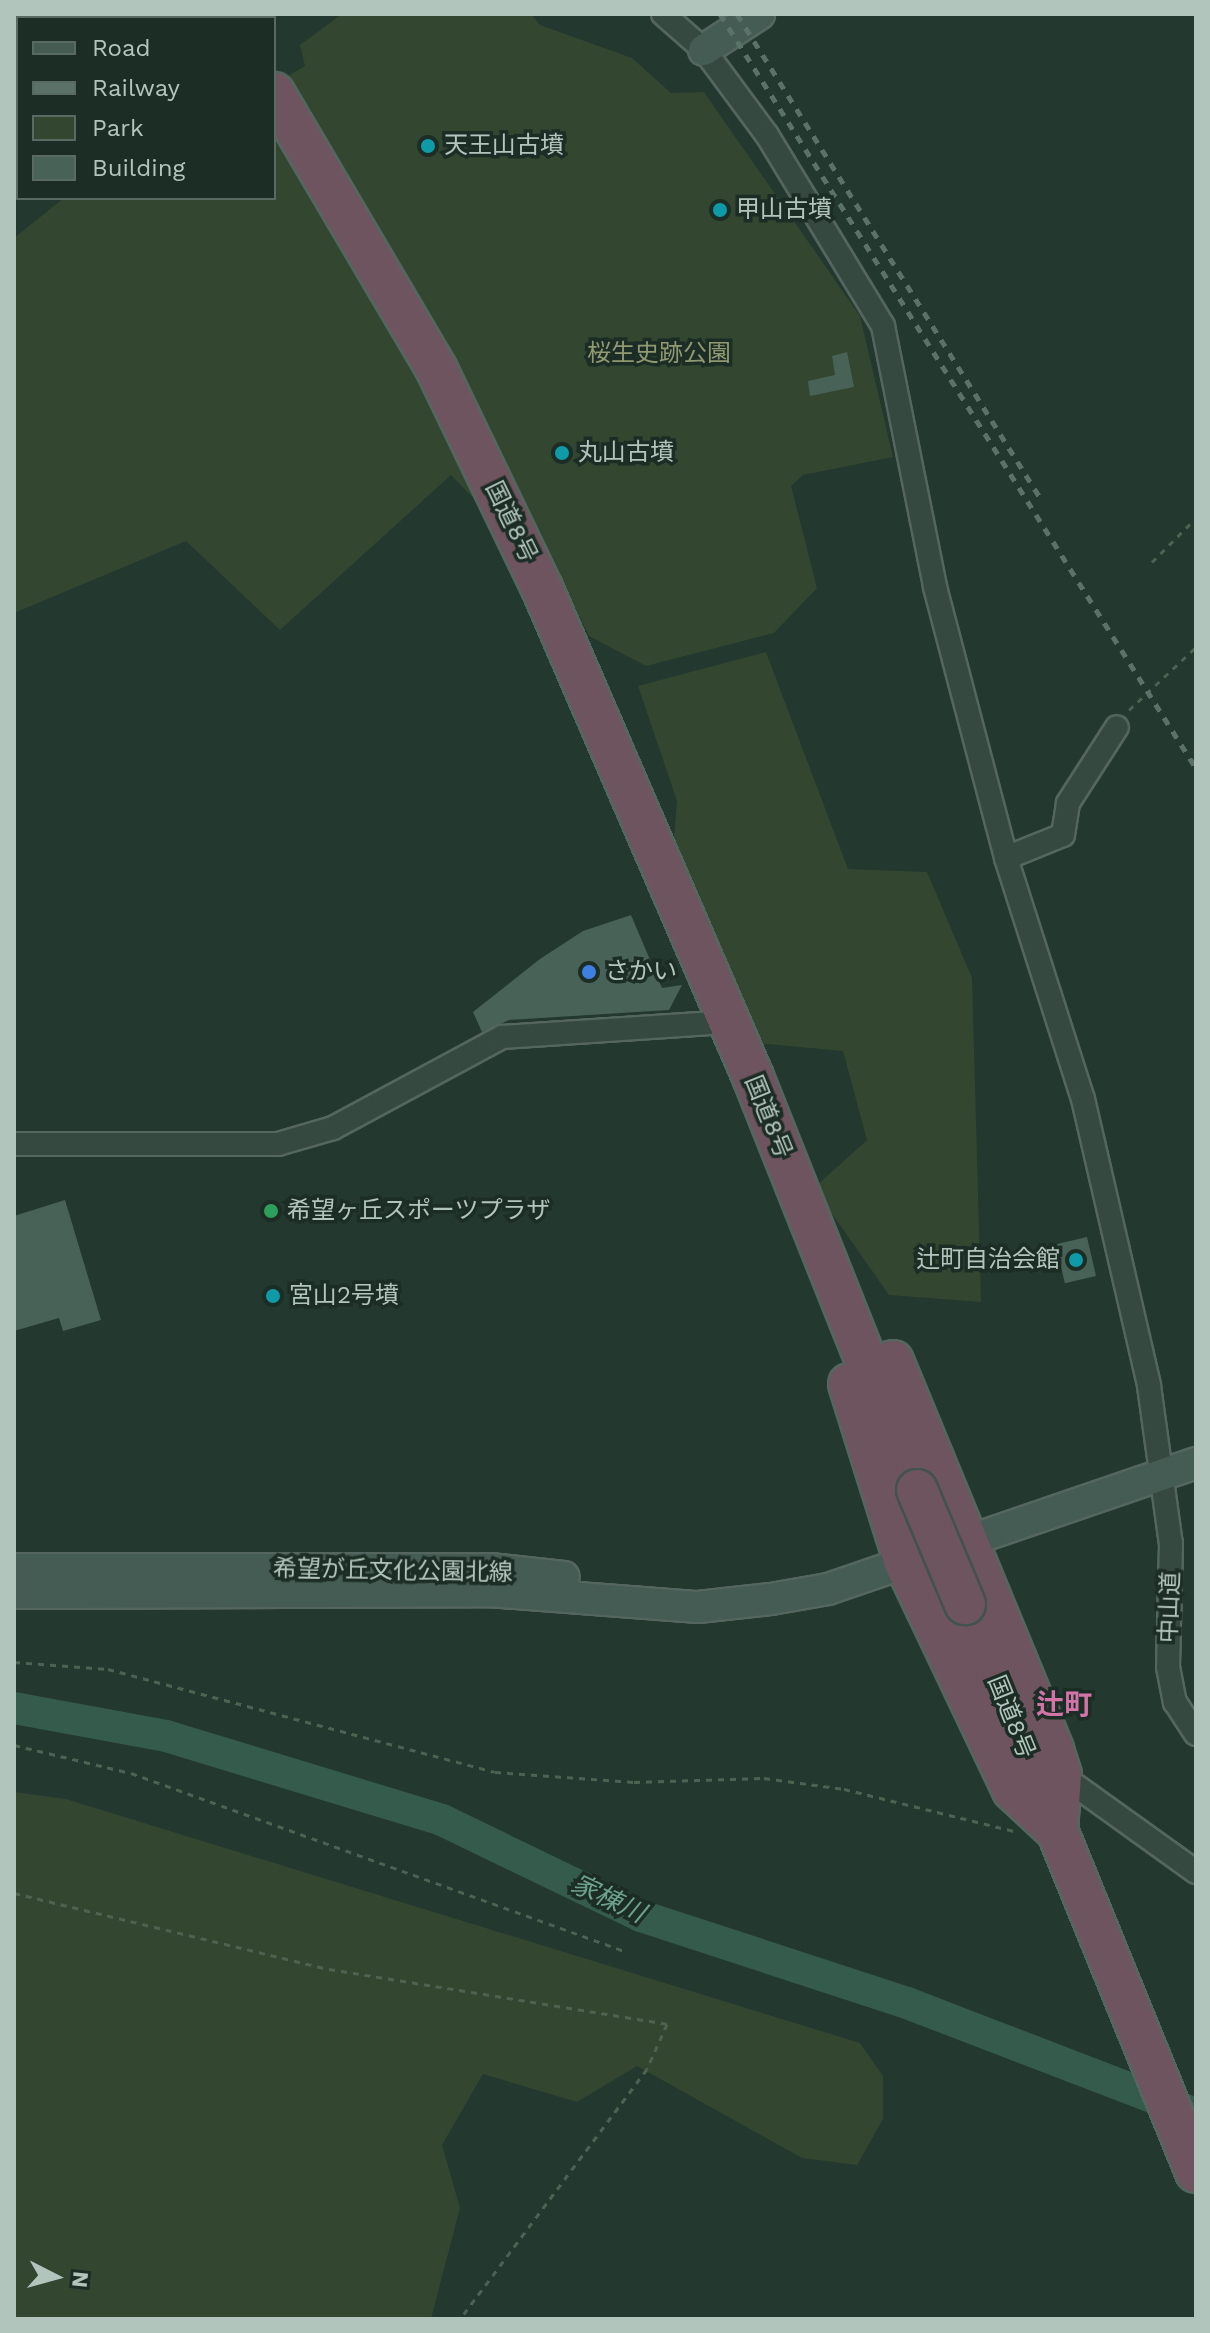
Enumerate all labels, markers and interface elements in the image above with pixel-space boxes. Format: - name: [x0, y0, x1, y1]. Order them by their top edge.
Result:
- legend: [16, 16, 276, 200]
- text: Road: [92, 34, 151, 62]
- text: Railway: [92, 74, 180, 102]
- text: Park: [92, 114, 144, 142]
- place label: 天王山古墳: [444, 132, 564, 160]
- marker: 天王山古墳: [419, 137, 437, 155]
- text: Building: [92, 154, 185, 182]
- place label: 甲山古墳: [736, 196, 832, 224]
- marker: 甲山古墳: [711, 201, 729, 219]
- park label: 桜生史跡公園: [587, 340, 731, 368]
- place label: 丸山古墳: [578, 439, 674, 467]
- marker: 丸山古墳: [553, 444, 571, 462]
- street label: 国道8号: [479, 477, 543, 567]
- place label: さかい: [605, 958, 677, 986]
- marker: さかい: [580, 963, 598, 981]
- street label: 国道8号: [738, 1071, 798, 1163]
- place label: 希望ヶ丘スポーツプラザ: [287, 1197, 551, 1225]
- marker: 希望ヶ丘スポーツプラザ: [262, 1202, 280, 1220]
- place label: 辻町自治会館: [916, 1246, 1060, 1274]
- marker: 辻町自治会館: [1067, 1251, 1085, 1269]
- place label: 宮山2号墳: [289, 1282, 399, 1310]
- marker: 宮山2号墳: [264, 1287, 282, 1305]
- street label: 希望が丘文化公園北線: [273, 1555, 513, 1587]
- street label: 中山道: [1154, 1571, 1186, 1643]
- street label: 国道8号: [981, 1671, 1041, 1763]
- district label: 辻町: [1036, 1688, 1092, 1722]
- water label: 家棟川: [566, 1868, 650, 1930]
- north arrow: [16, 2237, 96, 2317]
- text: N: [67, 2270, 94, 2289]

